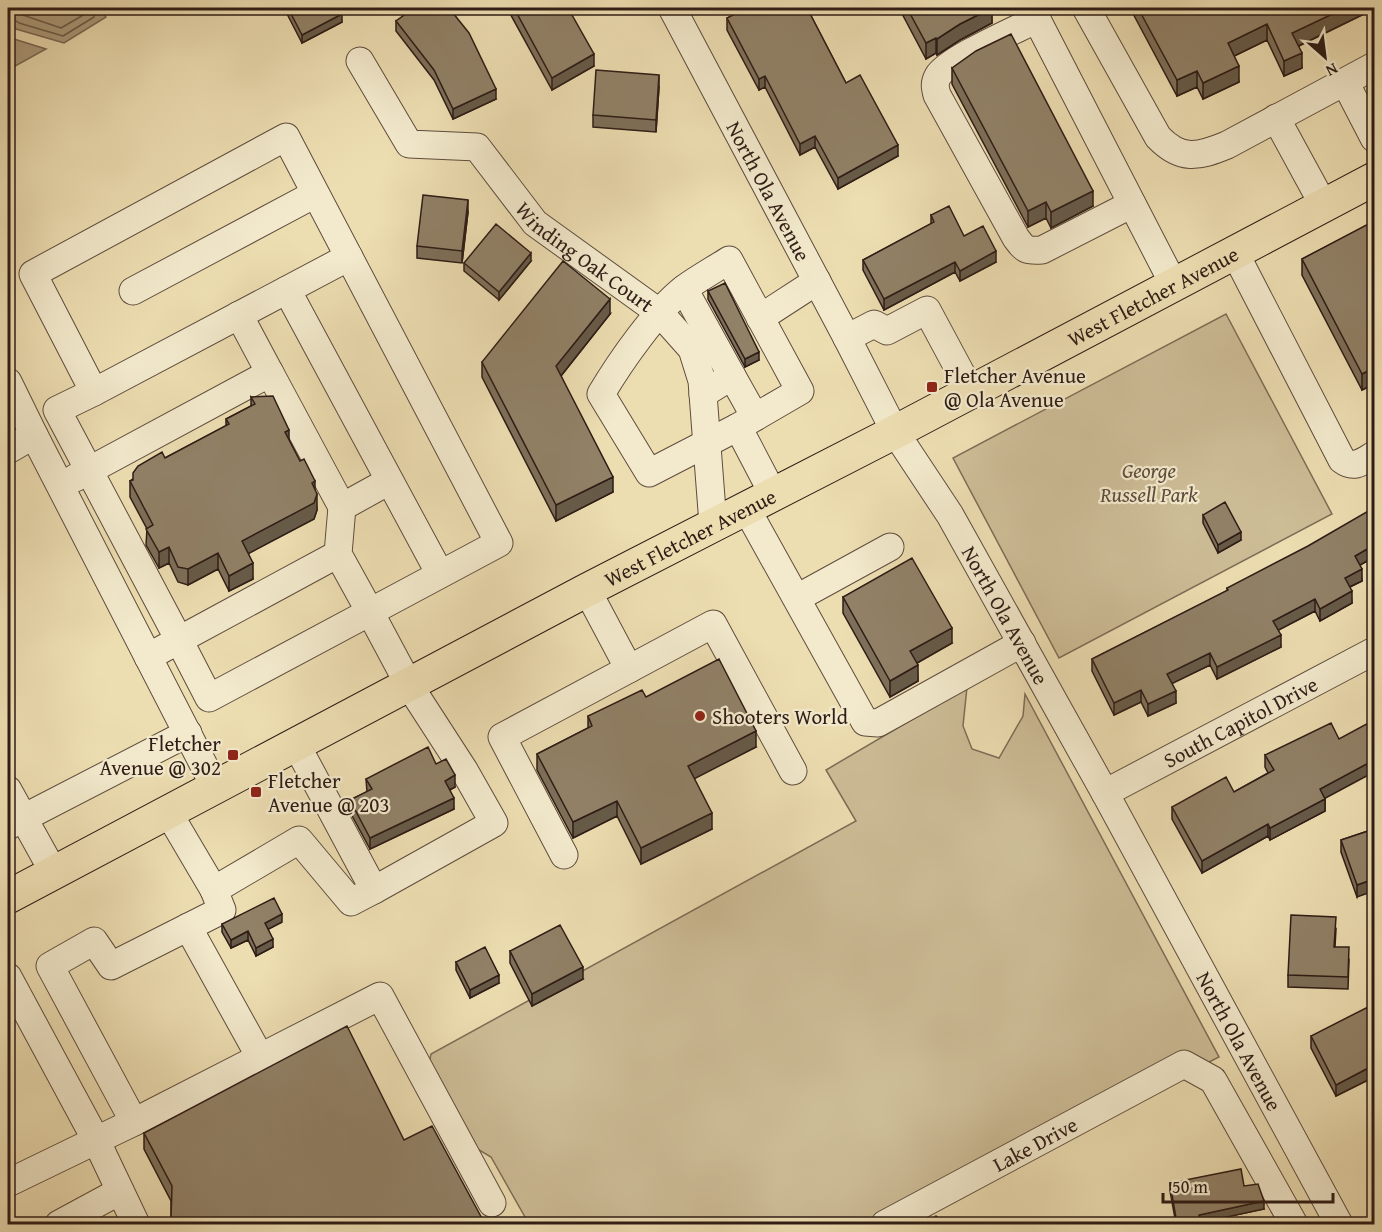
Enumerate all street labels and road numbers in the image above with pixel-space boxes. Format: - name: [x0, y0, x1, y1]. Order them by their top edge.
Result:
- street label: North Ola Avenue: [719, 115, 819, 267]
- street label: Winding Oak Court: [508, 195, 661, 320]
- street label: West Fletcher Avenue: [1062, 238, 1244, 354]
- street label: West Fletcher Avenue: [599, 480, 781, 594]
- street label: North Ola Avenue: [954, 540, 1057, 690]
- street label: South Capitol Drive: [1158, 668, 1323, 775]
- street label: North Ola Avenue: [1189, 965, 1290, 1116]
- street label: Lake Drive: [987, 1108, 1083, 1179]

